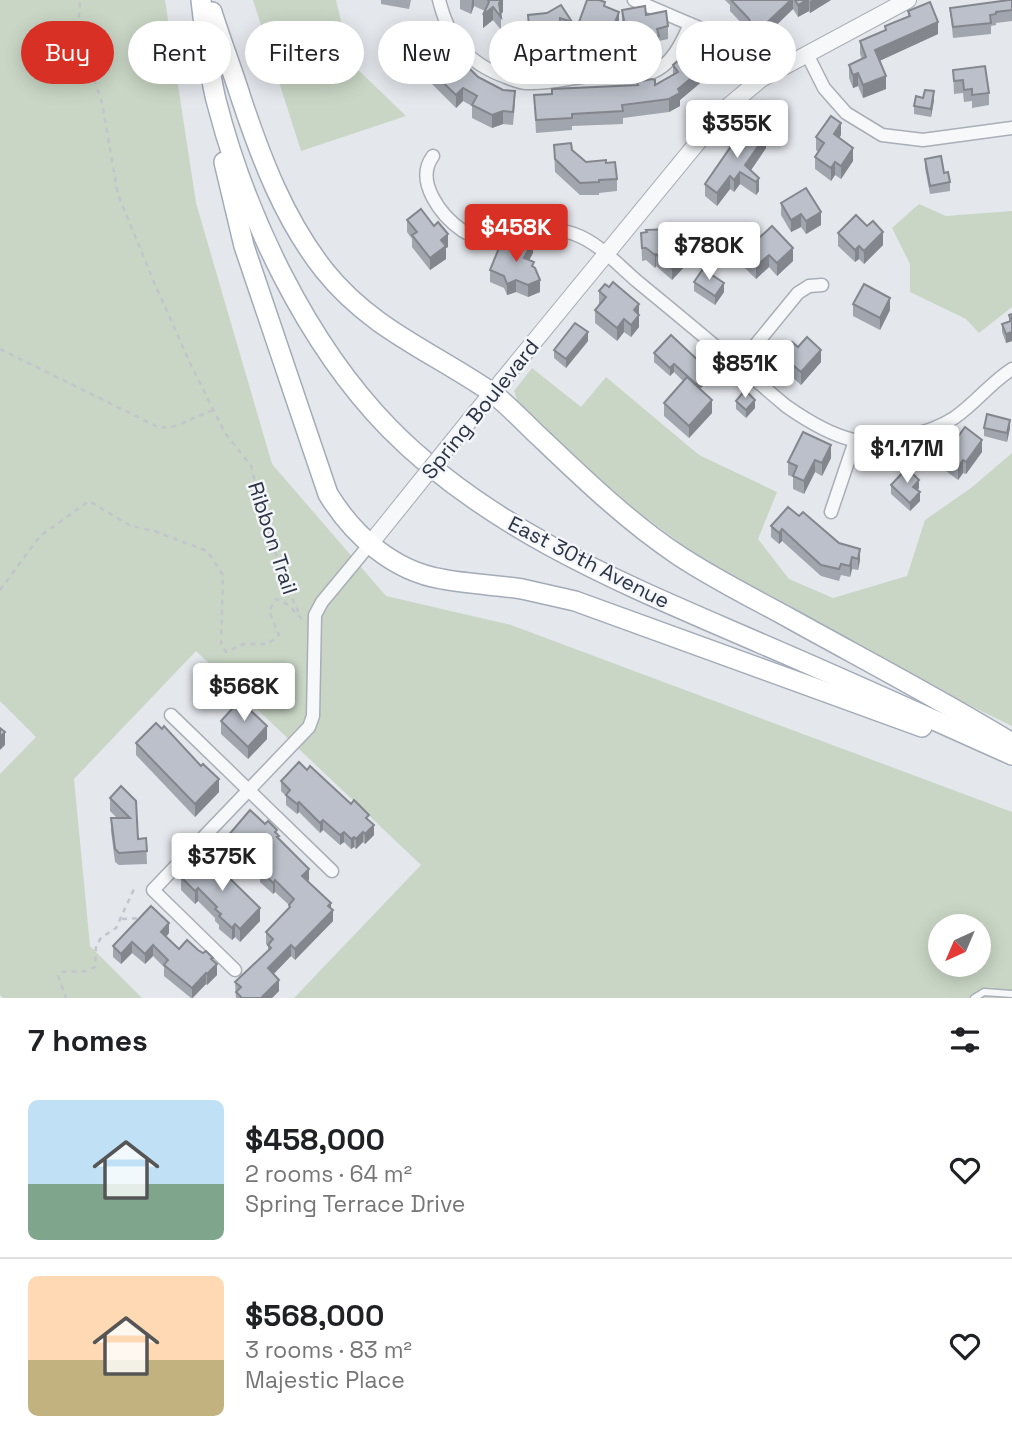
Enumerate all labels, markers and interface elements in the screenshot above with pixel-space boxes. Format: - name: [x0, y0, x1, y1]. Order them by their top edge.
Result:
- chip: Buy: [21, 21, 114, 84]
- chip: Rent: [128, 21, 231, 84]
- chip: Filters: [245, 21, 364, 84]
- chip: New: [378, 21, 475, 84]
- chip: Apartment: [489, 21, 662, 84]
- chip: House: [676, 21, 796, 84]
- pin: $355K: [688, 100, 786, 160]
- text: $355K: [702, 108, 772, 138]
- pin: $458K: [467, 204, 565, 264]
- text: $458K: [481, 212, 551, 242]
- pin: $780K: [660, 222, 758, 282]
- text: $780K: [674, 230, 744, 260]
- street label: Spring Boulevard: [415, 334, 545, 484]
- pin: $851K: [696, 340, 794, 400]
- text: $851K: [712, 348, 778, 378]
- pin: $1.17M: [850, 426, 964, 485]
- text: $1.17M: [870, 433, 944, 463]
- street label: Ribbon Trail: [242, 478, 304, 598]
- street label: East 30th Avenue: [504, 510, 674, 614]
- pin: $568K: [195, 664, 293, 723]
- text: $568K: [209, 671, 279, 701]
- pin: $375K: [173, 834, 271, 893]
- text: $375K: [188, 841, 256, 871]
- north arrow: [928, 914, 990, 976]
- map controls: [928, 914, 991, 977]
- text: 7 homes: [28, 1021, 148, 1060]
- icon: filters: [946, 1021, 984, 1059]
- text: $458,000: [245, 1120, 385, 1159]
- icon: home: [84, 1128, 168, 1212]
- icon: heart: [946, 1151, 984, 1189]
- text: 2 rooms · 64 m²: [245, 1159, 412, 1189]
- text: Spring Terrace Drive: [245, 1189, 465, 1219]
- text: $568,000: [245, 1296, 385, 1335]
- icon: home: [84, 1304, 168, 1388]
- icon: heart: [946, 1327, 984, 1365]
- text: 3 rooms · 83 m²: [245, 1335, 412, 1365]
- text: Majestic Place: [245, 1365, 405, 1395]

